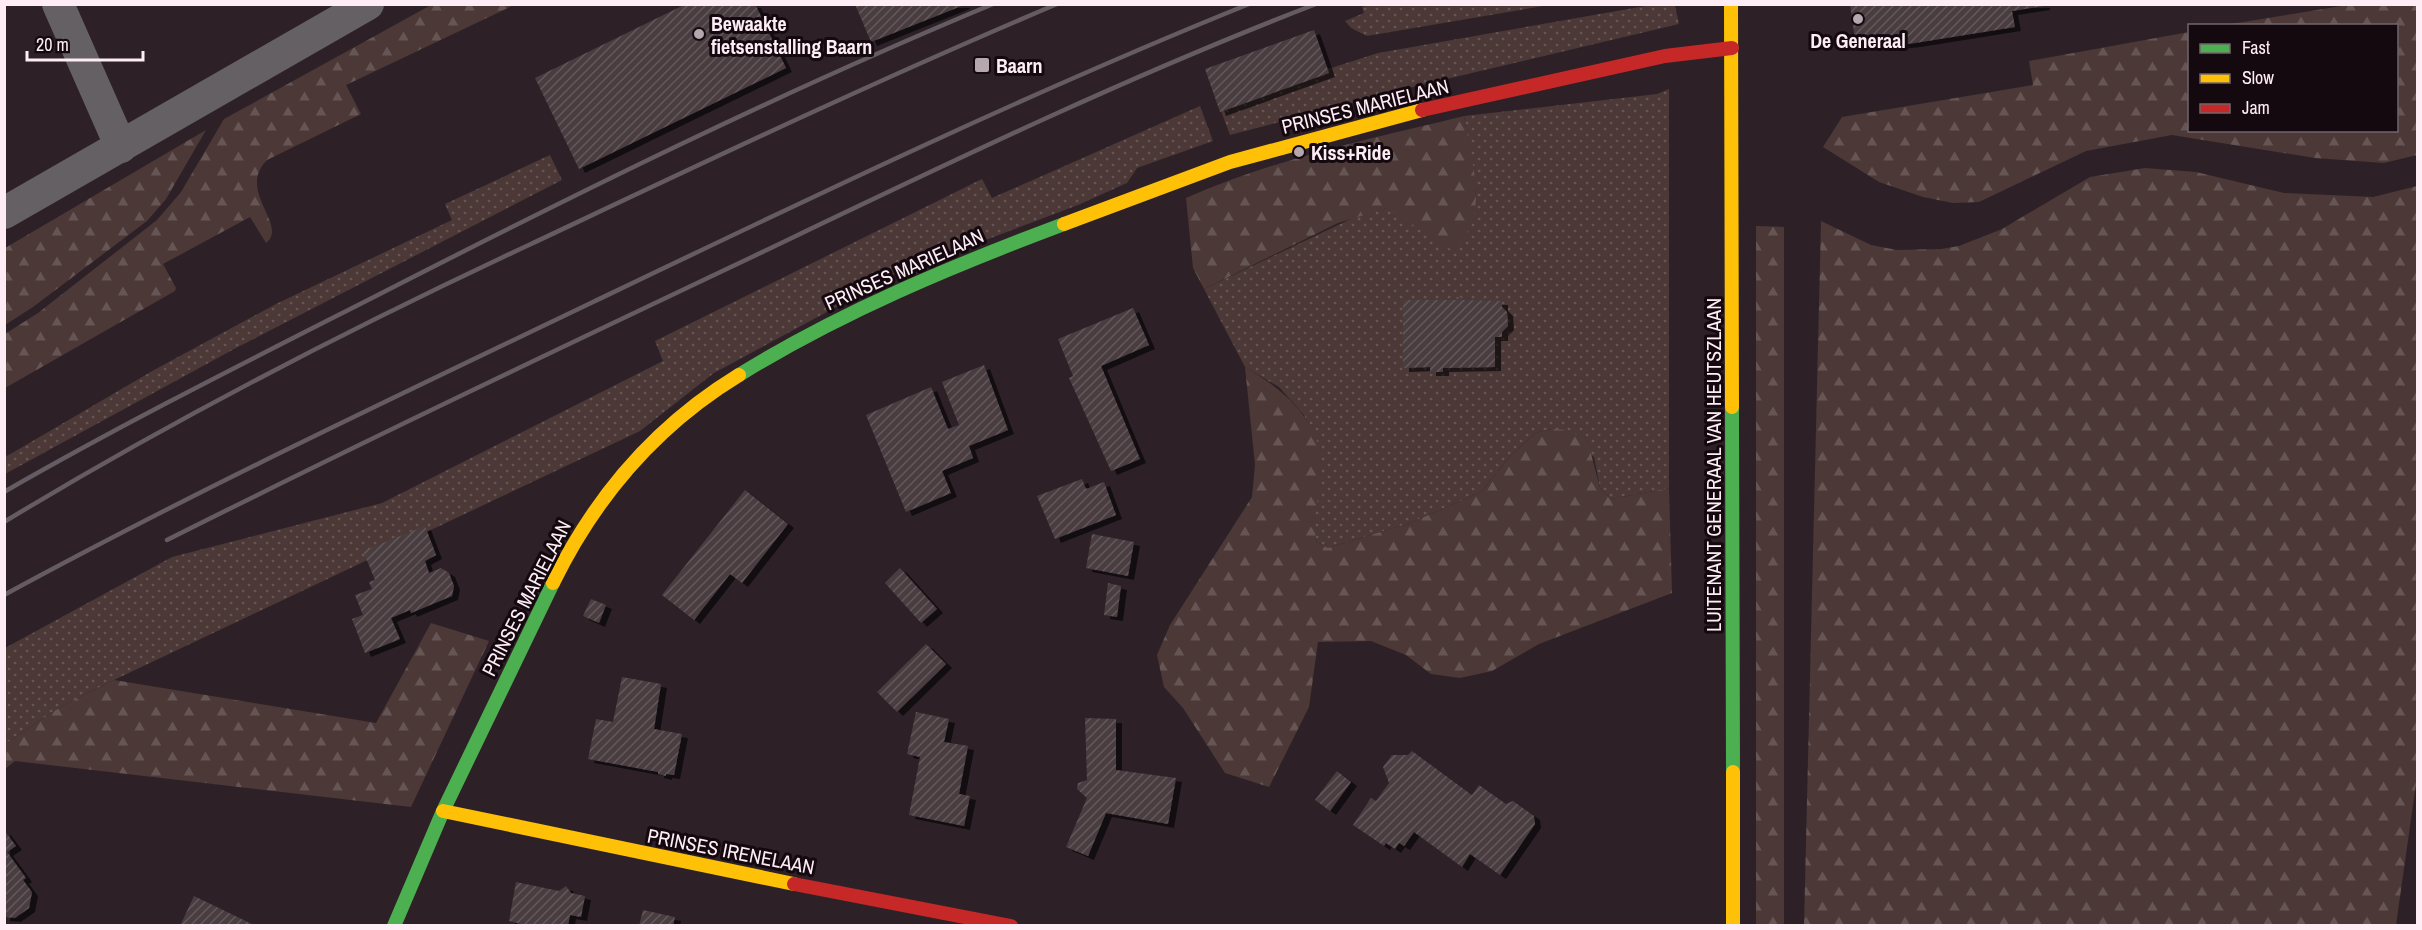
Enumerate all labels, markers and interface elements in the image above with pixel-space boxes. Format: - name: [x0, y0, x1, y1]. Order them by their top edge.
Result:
- place label: Bewaakte fietsenstalling Baarn: [711, 10, 872, 60]
- marker: De Generaal: [1851, 12, 1865, 26]
- scale bar: [27, 24, 142, 62]
- legend: [2188, 24, 2398, 132]
- marker: Bewaakte fietsenstalling Baarn: [692, 27, 706, 41]
- place label: De Generaal: [1810, 27, 1906, 54]
- text: 20 m: [36, 32, 69, 57]
- text: Fast: [2242, 35, 2270, 60]
- place label: Baarn: [996, 52, 1042, 79]
- marker: Baarn: [973, 56, 991, 74]
- text: Slow: [2242, 65, 2274, 90]
- street label: PRINSES MARIELAAN: [1279, 72, 1451, 140]
- text: Jam: [2242, 95, 2270, 120]
- place label: Kiss+Ride: [1311, 139, 1391, 166]
- marker: Kiss+Ride: [1292, 145, 1306, 159]
- street label: PRINSES MARIELAAN: [820, 222, 988, 316]
- street label: LUITENANT GENERAAL VAN HEUTSZLAAN: [1700, 298, 1727, 632]
- street label: PRINSES MARIELAAN: [475, 516, 577, 680]
- street label: PRINSES IRENELAAN: [645, 822, 817, 880]

